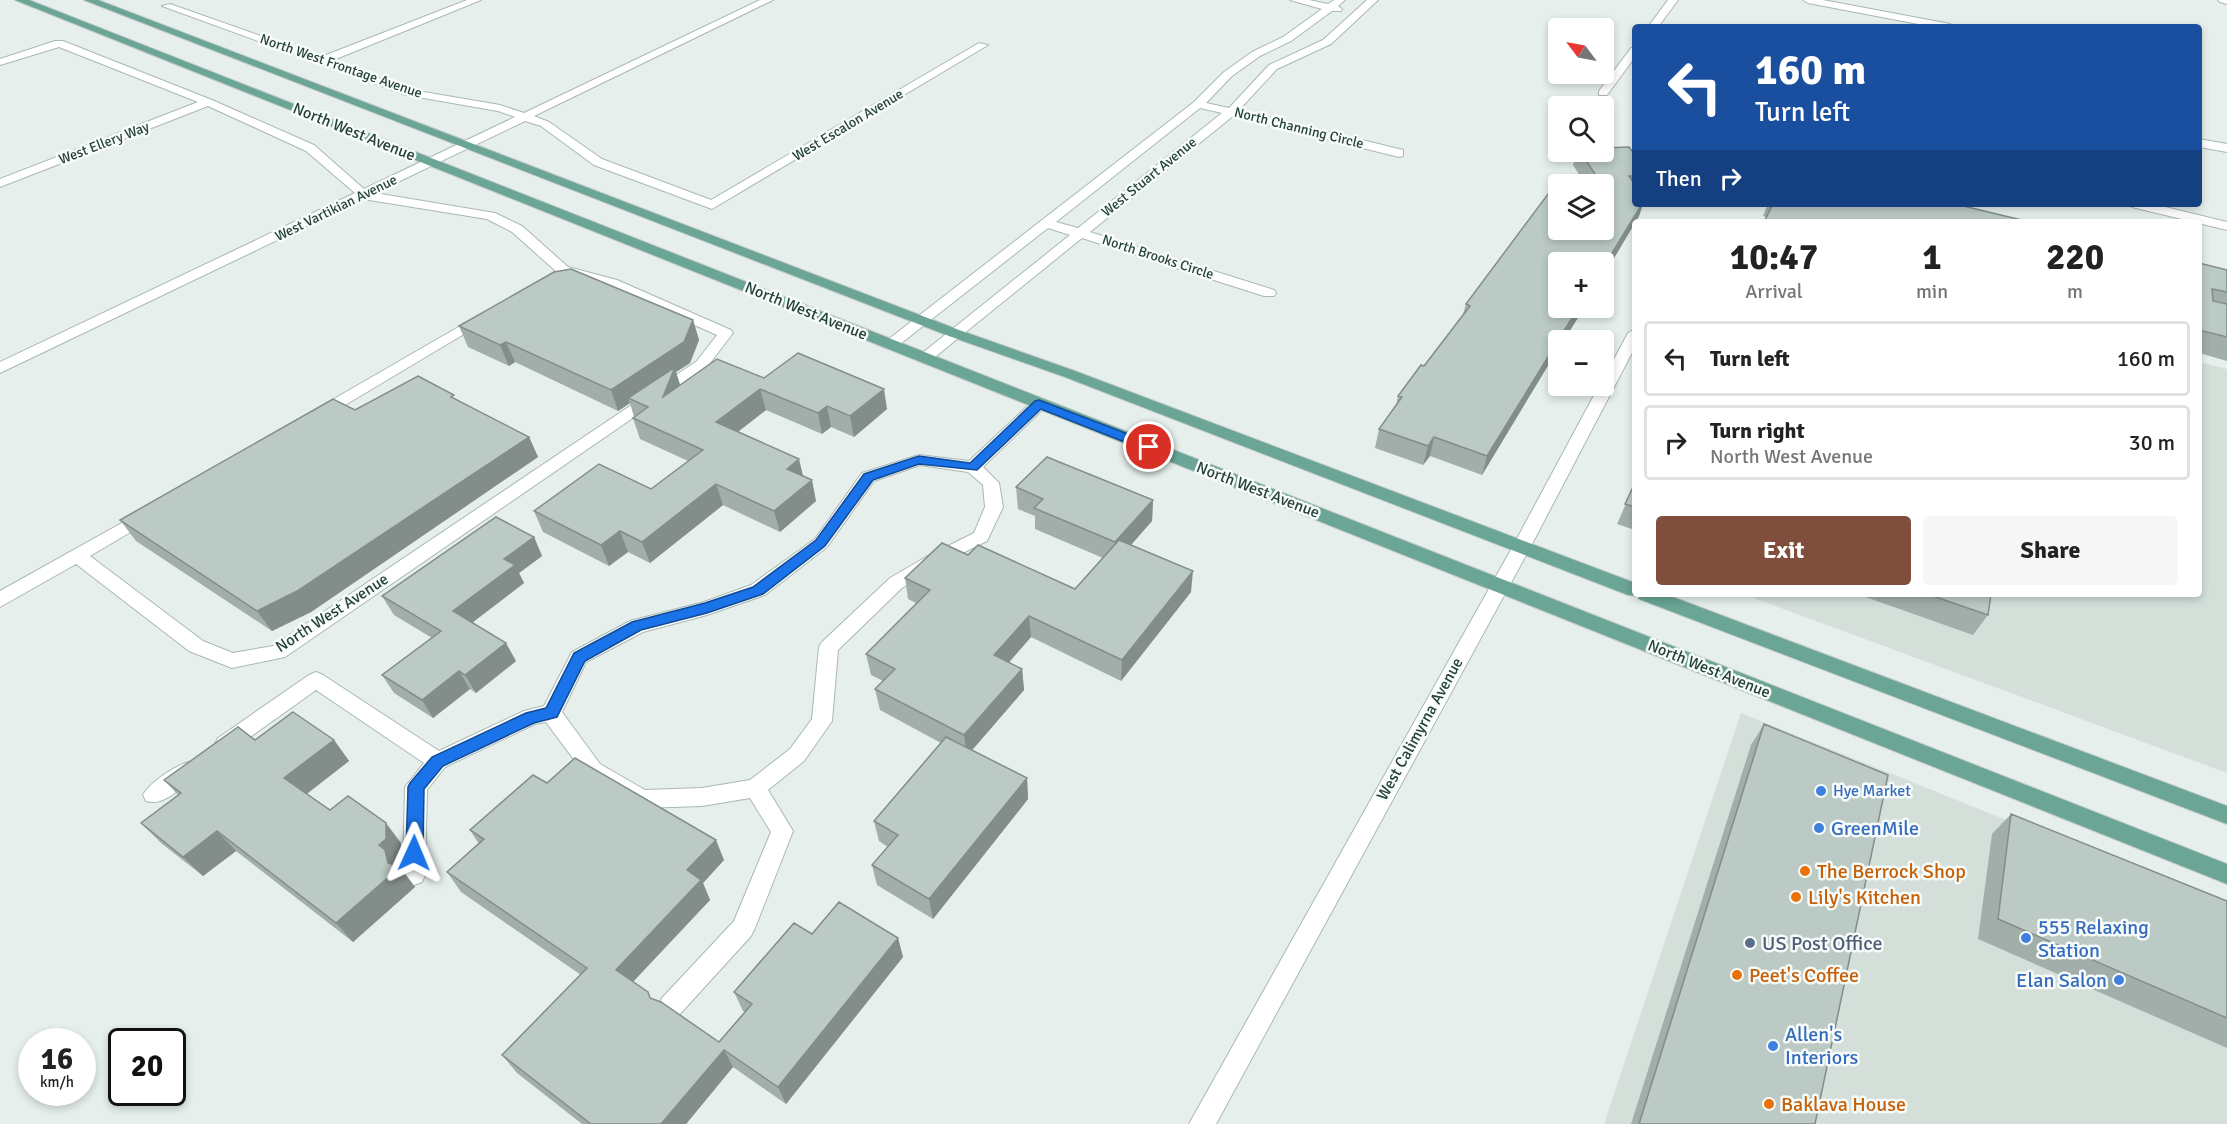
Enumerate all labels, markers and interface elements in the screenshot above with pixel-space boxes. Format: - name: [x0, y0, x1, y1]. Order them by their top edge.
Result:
- north arrow: [1548, 18, 1614, 84]
- map controls: [1548, 18, 1614, 396]
- street label: North West Frontage Avenue: [258, 30, 424, 102]
- text: 160 m: [1755, 45, 1866, 96]
- icon: left: [1656, 48, 1734, 126]
- street label: West Escalon Avenue: [790, 85, 906, 165]
- button: search: [1548, 96, 1614, 162]
- text: Turn left: [1755, 96, 1850, 129]
- street label: North West Avenue: [290, 98, 418, 166]
- street label: North Channing Circle: [1232, 104, 1366, 152]
- street label: West Ellery Way: [56, 118, 152, 168]
- street label: West Stuart Avenue: [1098, 134, 1200, 220]
- icon: right: [1714, 162, 1747, 195]
- text: Then: [1656, 165, 1702, 192]
- street label: West Vartikian Avenue: [272, 171, 400, 245]
- button: layers: [1548, 174, 1614, 240]
- street label: North Brooks Circle: [1100, 231, 1216, 283]
- text: 10:47: [1730, 235, 1818, 280]
- text: 1: [1922, 235, 1942, 280]
- text: 220: [2046, 235, 2104, 280]
- button: +: [1548, 252, 1614, 318]
- street label: North West Avenue: [742, 277, 870, 345]
- text: Arrival: [1745, 279, 1803, 304]
- text: min: [1916, 279, 1948, 304]
- text: m: [2067, 279, 2083, 304]
- button: −: [1548, 330, 1614, 396]
- icon: left: [1659, 342, 1692, 375]
- text: Turn left: [1710, 345, 1790, 372]
- text: 160 m: [2117, 345, 2175, 372]
- text: Turn right: [1710, 417, 1805, 444]
- pin: [1123, 421, 1174, 472]
- icon: right: [1659, 426, 1692, 459]
- text: 30 m: [2129, 429, 2175, 456]
- icon: arrive: [1132, 430, 1165, 463]
- text: North West Avenue: [1710, 444, 1873, 469]
- street label: North West Avenue: [1194, 457, 1322, 523]
- button: Exit: [1656, 516, 1911, 585]
- button: Share: [1923, 516, 2178, 585]
- street label: North West Avenue: [272, 569, 392, 657]
- street label: North West Avenue: [1645, 635, 1773, 703]
- street label: West Calimyrna Avenue: [1372, 654, 1468, 804]
- place label: Hye Market: [1833, 781, 1911, 801]
- marker: Hye Market: [1814, 784, 1828, 798]
- place label: GreenMile: [1831, 816, 1919, 841]
- position arrow: [382, 821, 446, 885]
- marker: GreenMile: [1812, 821, 1826, 835]
- place label: The Berrock Shop: [1817, 859, 1966, 884]
- marker: The Berrock Shop: [1798, 864, 1812, 878]
- place label: Lily's Kitchen: [1808, 885, 1921, 910]
- marker: Lily's Kitchen: [1789, 890, 1803, 904]
- place label: 555 Relaxing Station: [2038, 915, 2149, 963]
- place label: US Post Office: [1762, 931, 1883, 956]
- marker: 555 Relaxing Station: [2019, 931, 2033, 945]
- marker: US Post Office: [1743, 936, 1757, 950]
- place label: Peet's Coffee: [1749, 963, 1859, 988]
- marker: Peet's Coffee: [1730, 968, 1744, 982]
- place label: Elan Salon: [2016, 968, 2107, 993]
- marker: Elan Salon: [2112, 973, 2126, 987]
- place label: Allen's Interiors: [1785, 1022, 1858, 1070]
- speed limit sign: 20: [108, 1028, 186, 1106]
- marker: Allen's Interiors: [1766, 1039, 1780, 1053]
- text: 16: [41, 1041, 73, 1078]
- text: km/h: [40, 1073, 74, 1091]
- place label: Baklava House: [1781, 1092, 1906, 1117]
- marker: Baklava House: [1762, 1097, 1776, 1111]

